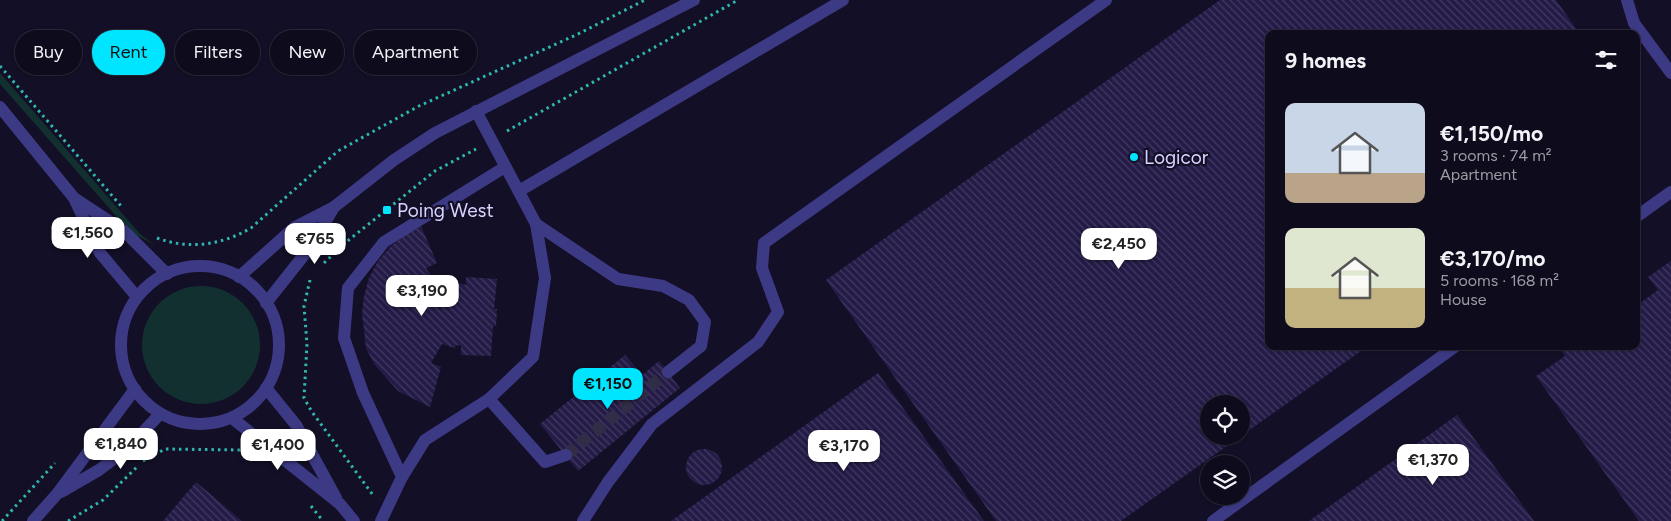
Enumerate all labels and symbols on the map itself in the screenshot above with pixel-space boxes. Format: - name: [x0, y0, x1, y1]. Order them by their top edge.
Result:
- place label: Logicor: [1144, 146, 1209, 169]
- marker: Logicor: [1128, 151, 1140, 163]
- place label: Poing West: [397, 199, 494, 222]
- marker: Poing West: [381, 204, 393, 216]
- pin: €1,560: [47, 216, 129, 259]
- pin: €765: [285, 222, 345, 265]
- pin: €2,450: [1078, 228, 1160, 270]
- pin: €3,190: [381, 274, 463, 317]
- pin: €1,150: [567, 368, 649, 410]
- pin: €1,840: [80, 428, 162, 470]
- pin: €1,400: [237, 428, 319, 471]
- pin: €3,170: [803, 430, 885, 472]
- pin: €1,370: [1392, 444, 1474, 486]

